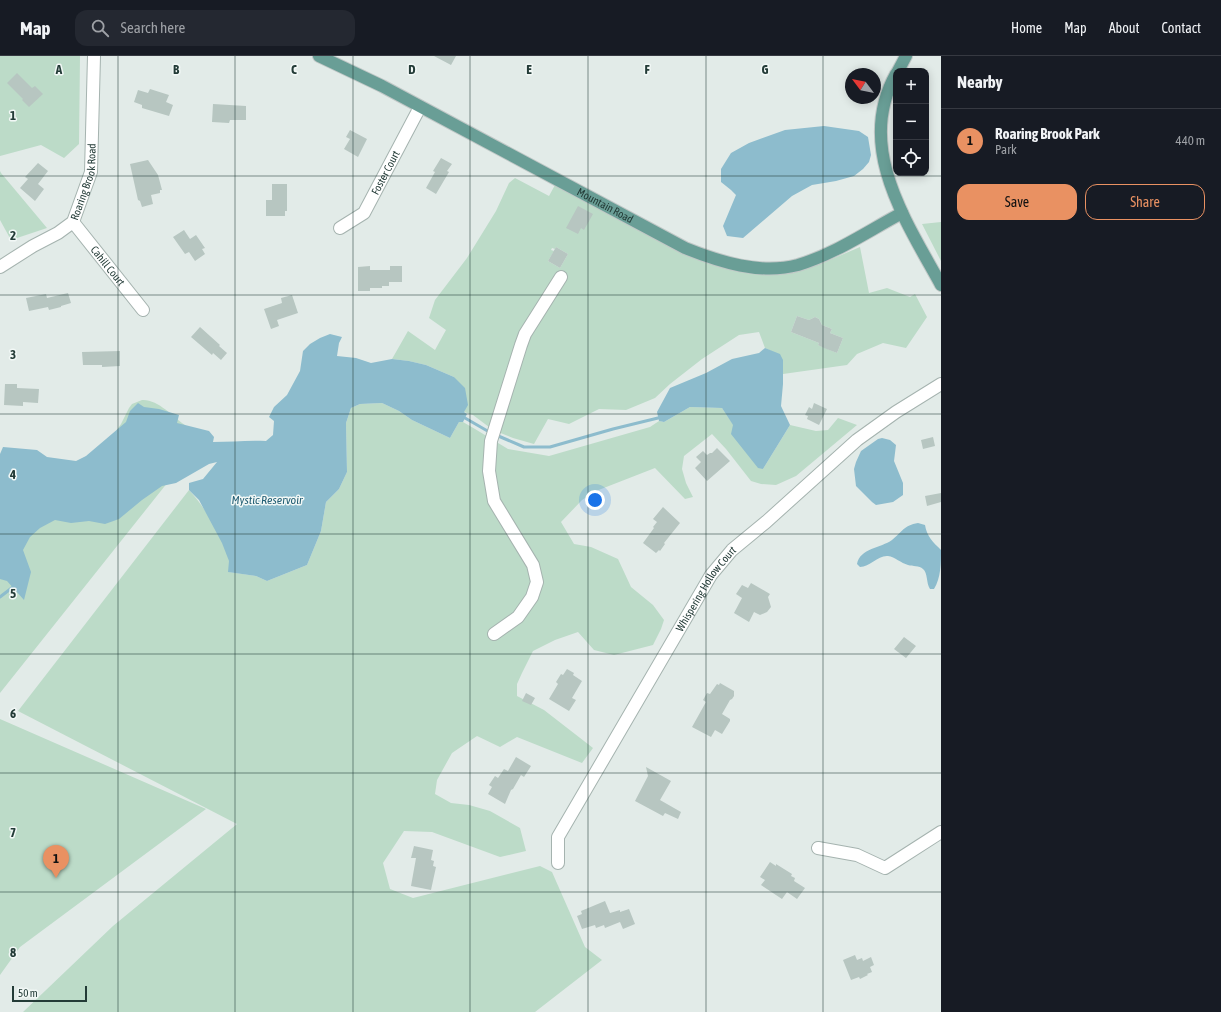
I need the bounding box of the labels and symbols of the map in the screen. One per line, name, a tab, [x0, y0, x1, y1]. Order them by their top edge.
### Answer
text: A	[55, 62, 63, 77]
text: B	[173, 62, 180, 77]
text: C	[291, 62, 297, 77]
text: D	[408, 62, 416, 77]
text: E	[526, 62, 532, 77]
text: F	[644, 62, 650, 77]
text: G	[762, 62, 769, 77]
north arrow	[845, 68, 881, 104]
text: 1	[10, 108, 16, 123]
street label: Roaring Brook Road	[68, 143, 98, 222]
street label: Foster Court	[369, 149, 402, 197]
street label: Mountain Road	[575, 186, 635, 225]
text: 2	[10, 228, 16, 243]
street label: Cahill Court	[89, 244, 127, 288]
text: 3	[10, 347, 16, 362]
text: 4	[9, 467, 16, 482]
your location	[585, 490, 605, 510]
water label: Mystic Reservoir	[232, 493, 303, 507]
street label: Whispering Hollow Court	[673, 544, 738, 633]
text: 5	[10, 586, 16, 601]
text: 6	[10, 706, 16, 721]
text: 7	[10, 825, 16, 840]
pin: 1	[43, 845, 69, 878]
text: 8	[10, 945, 16, 960]
scale bar	[12, 984, 87, 1003]

